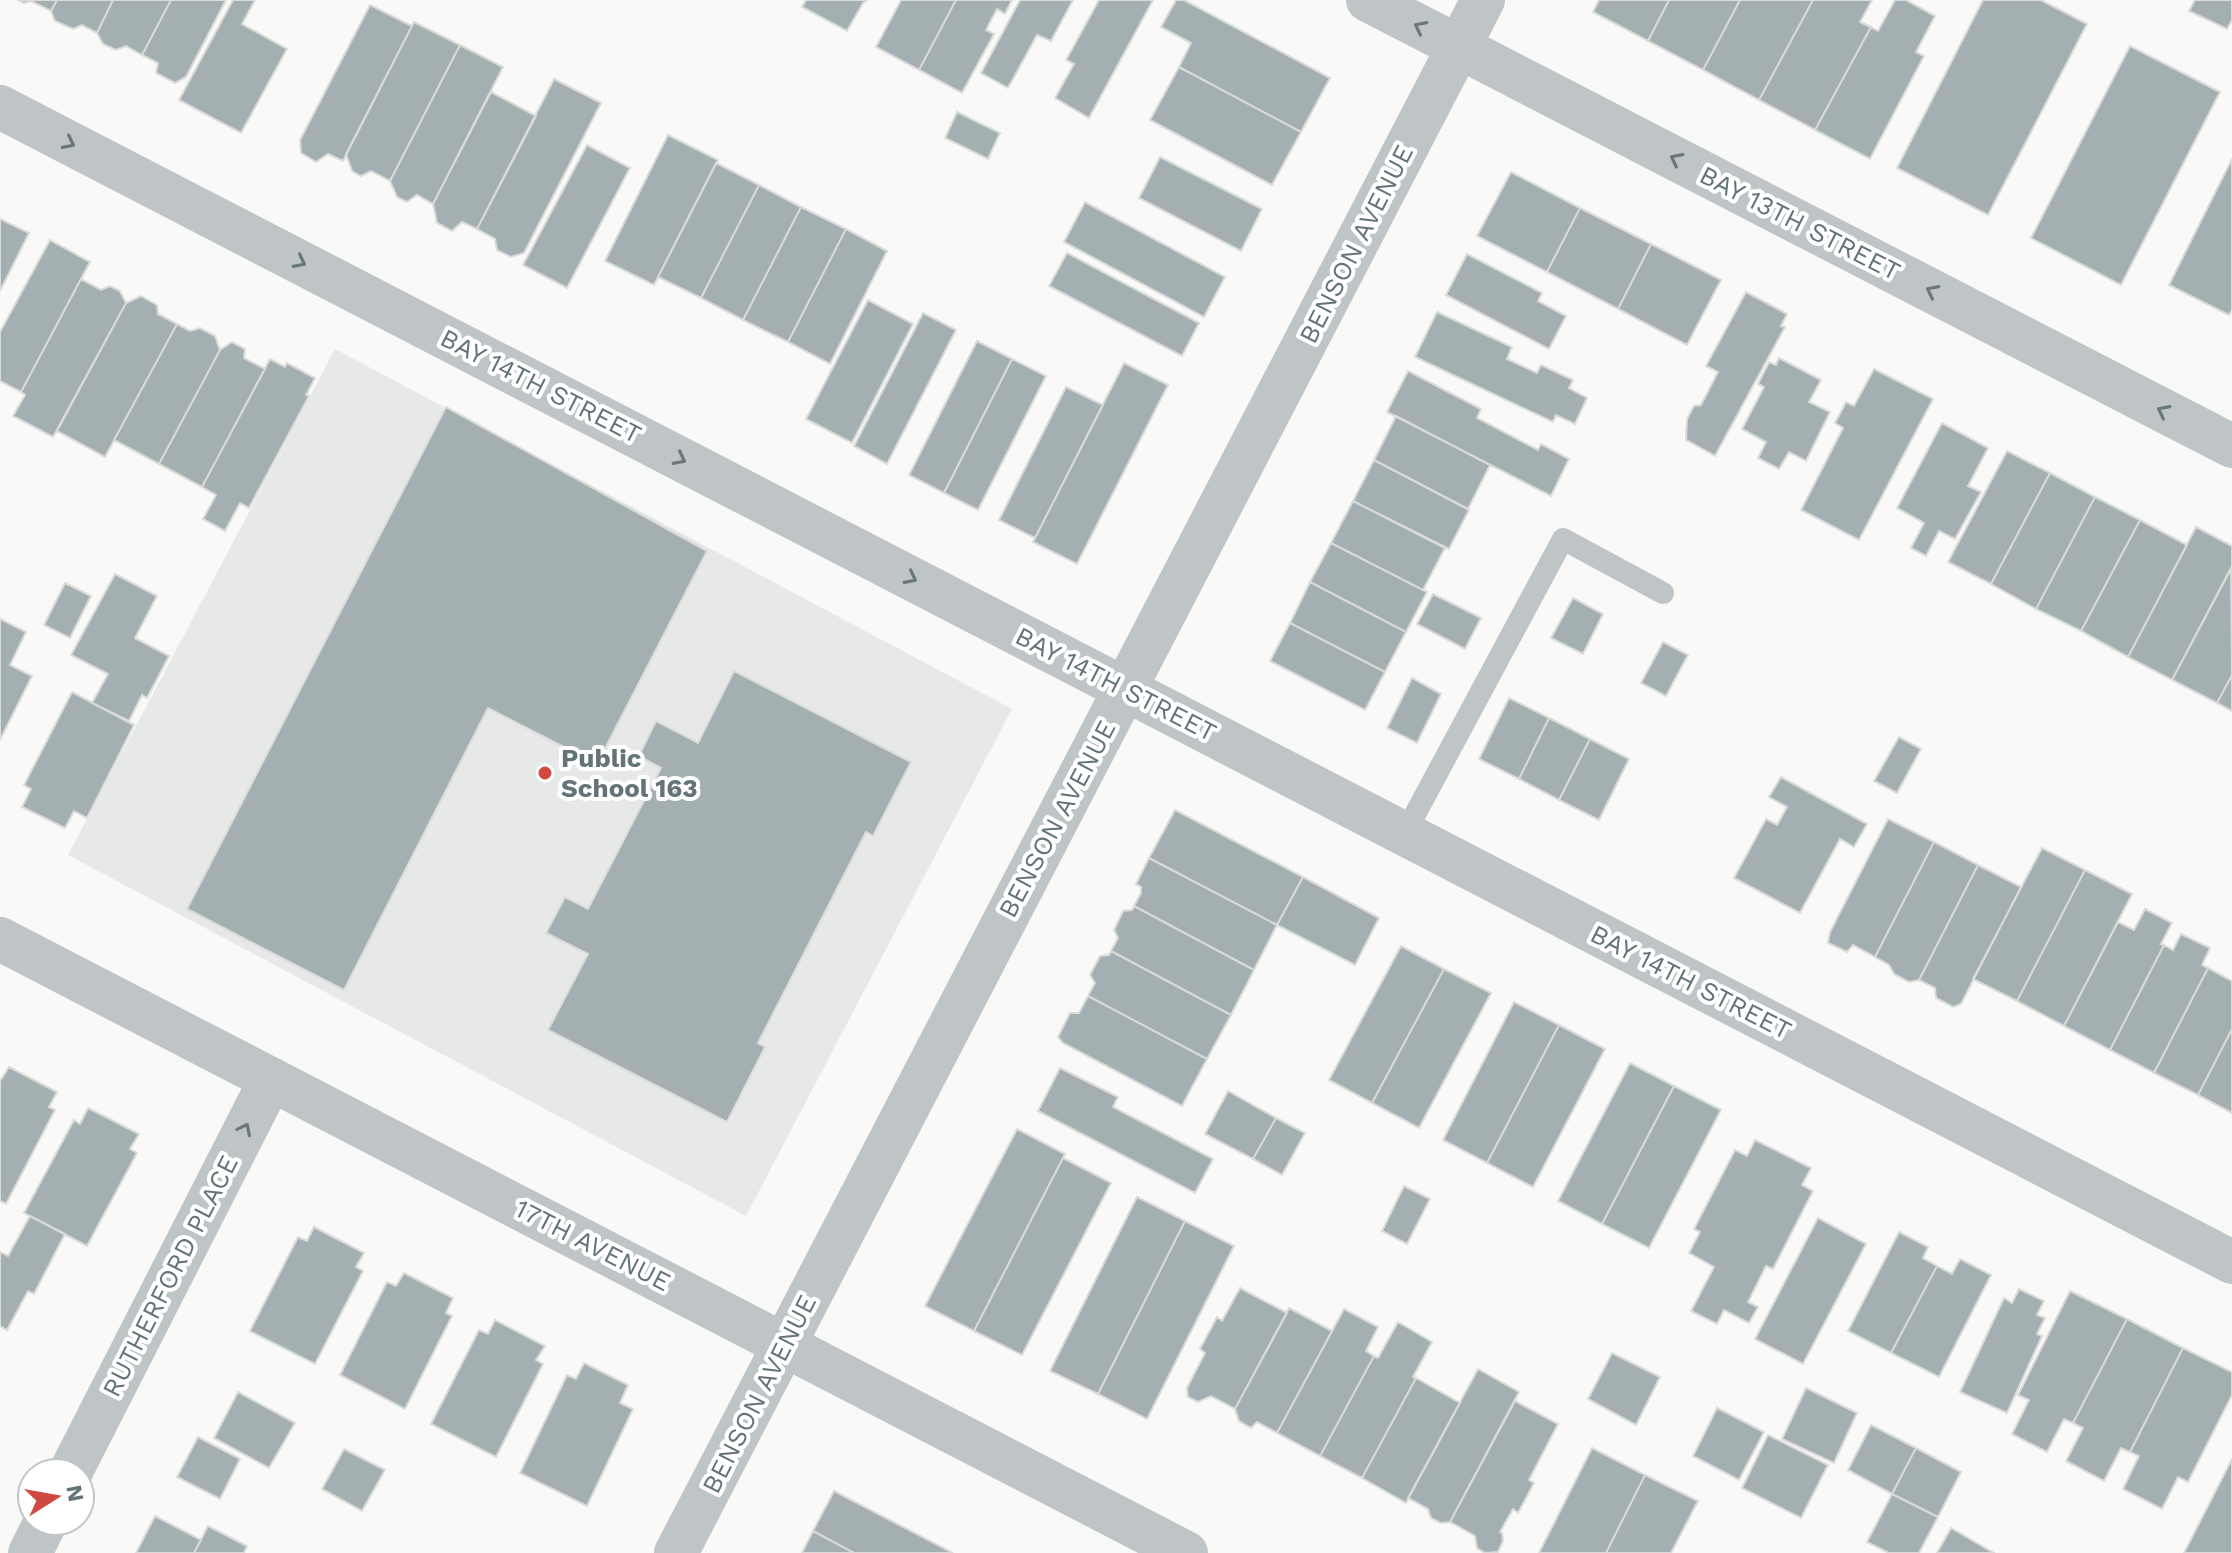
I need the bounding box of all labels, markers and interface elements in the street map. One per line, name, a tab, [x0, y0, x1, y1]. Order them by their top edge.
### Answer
one-way arrow	[1413, 21, 1428, 37]
one-way arrow	[61, 133, 76, 148]
street label: BENSON AVENUE	[1293, 140, 1419, 348]
one-way arrow	[1669, 154, 1684, 169]
street label: BAY 13TH STREET	[1695, 159, 1905, 287]
one-way arrow	[292, 253, 307, 268]
one-way arrow	[1925, 286, 1940, 301]
street label: BAY 14TH STREET	[436, 322, 646, 450]
one-way arrow	[2156, 405, 2171, 420]
one-way arrow	[672, 449, 687, 464]
one-way arrow	[903, 569, 918, 584]
street label: BAY 14TH STREET	[1011, 620, 1221, 748]
street label: BENSON AVENUE	[992, 715, 1122, 923]
place label: Public School 163	[561, 743, 698, 803]
marker: Public School 163	[536, 764, 554, 782]
street label: BAY 14TH STREET	[1586, 918, 1796, 1046]
one-way arrow	[235, 1122, 251, 1137]
street label: RUTHERFORD PLACE	[96, 1150, 244, 1402]
street label: 17TH AVENUE	[510, 1193, 676, 1297]
street label: BENSON AVENUE	[696, 1290, 822, 1498]
north arrow	[16, 1457, 96, 1537]
text: N	[61, 1483, 89, 1504]

